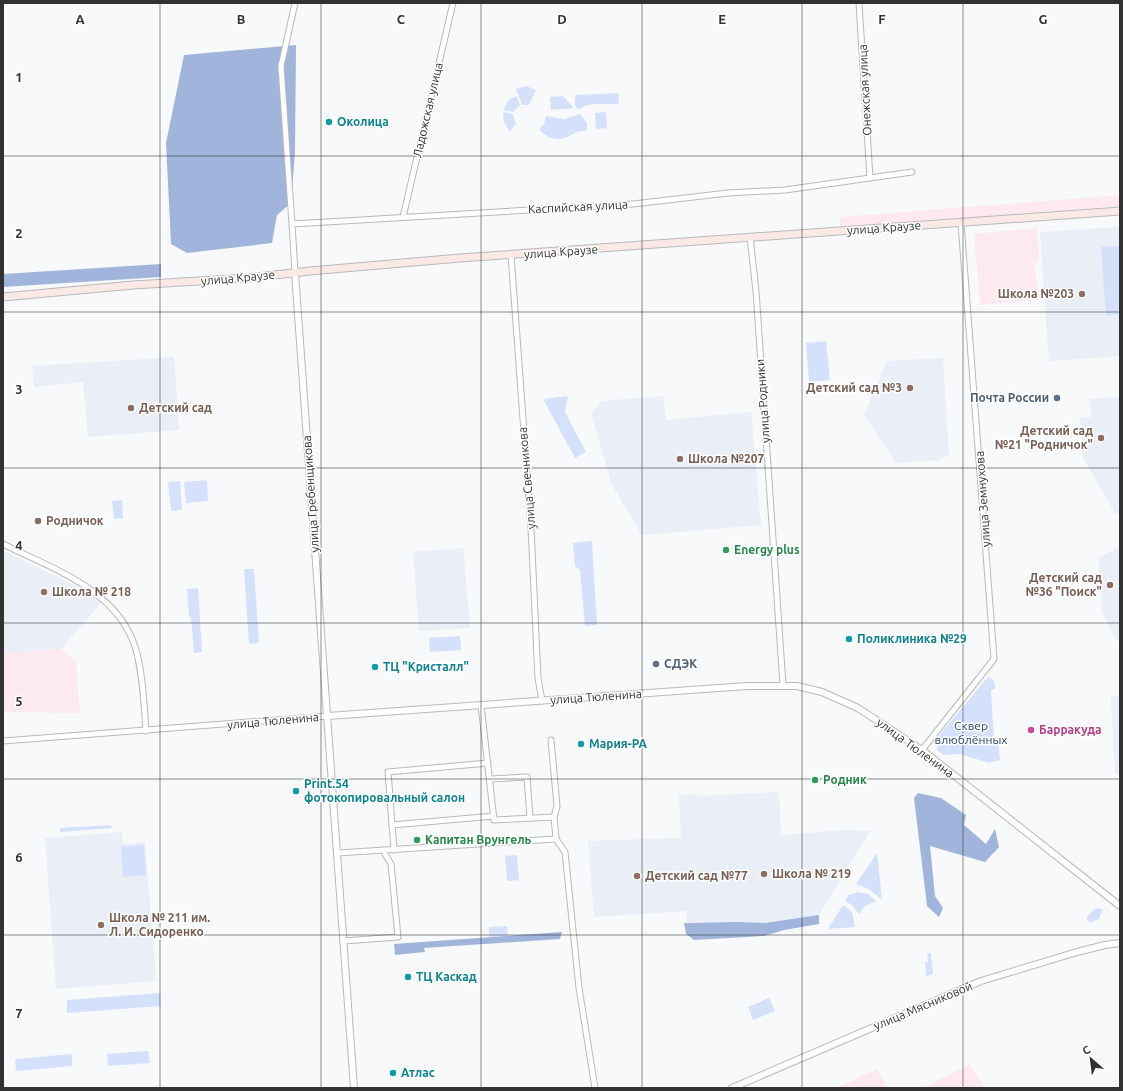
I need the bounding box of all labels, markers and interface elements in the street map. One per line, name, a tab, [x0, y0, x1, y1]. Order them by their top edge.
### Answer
text: A	[75, 12, 85, 26]
text: B	[237, 12, 246, 26]
text: C	[397, 12, 406, 26]
text: D	[557, 12, 567, 26]
text: E	[718, 12, 726, 26]
text: F	[878, 12, 886, 26]
text: G	[1039, 12, 1048, 26]
street label: Онежская улица	[856, 44, 873, 136]
street label: Ладожская улица	[410, 61, 445, 159]
text: 1	[15, 70, 23, 84]
place label: Околица	[337, 115, 389, 128]
marker: Околица	[324, 117, 334, 127]
street label: Каспийская улица	[528, 197, 628, 216]
street label: улица Краузе	[846, 218, 921, 237]
text: 2	[15, 226, 23, 240]
street label: улица Краузе	[523, 242, 598, 261]
street label: улица Краузе	[200, 268, 276, 287]
place label: Школа №203	[998, 287, 1074, 300]
marker: Школа №203	[1077, 289, 1087, 299]
street label: улица Родники	[753, 359, 772, 443]
place label: Детский сад №3	[806, 381, 902, 394]
text: 3	[15, 382, 23, 396]
marker: Детский сад №3	[905, 383, 915, 393]
place label: Почта России	[970, 391, 1049, 404]
marker: Почта России	[1052, 393, 1062, 403]
place label: Детский сад	[139, 401, 212, 414]
marker: Детский сад	[126, 403, 136, 413]
place label: Детский сад №21 "Родничок"	[995, 424, 1093, 451]
street label: улица Свечникова	[516, 426, 537, 530]
marker: Детский сад №21 "Родничок"	[1096, 433, 1106, 443]
street label: улица Гребенщикова	[300, 435, 321, 553]
street label: улица Земнухова	[973, 451, 992, 548]
place label: Школа №207	[688, 452, 764, 465]
marker: Школа №207	[675, 454, 685, 464]
place label: Родничок	[46, 514, 104, 527]
marker: Родничок	[33, 516, 43, 526]
text: 4	[15, 538, 23, 552]
place label: Energy plus	[734, 543, 800, 556]
marker: Energy plus	[721, 545, 731, 555]
place label: Детский сад №36 "Поиск"	[1026, 571, 1102, 598]
marker: Детский сад №36 "Поиск"	[1105, 580, 1115, 590]
place label: Школа № 218	[52, 585, 131, 598]
marker: Школа № 218	[39, 587, 49, 597]
place label: Поликлиника №29	[857, 632, 967, 645]
marker: Поликлиника №29	[844, 634, 854, 644]
place label: СДЭК	[664, 657, 697, 670]
marker: СДЭК	[651, 659, 661, 669]
place label: ТЦ "Кристалл"	[383, 660, 469, 673]
marker: ТЦ "Кристалл"	[370, 662, 380, 672]
street label: улица Тюленина	[550, 687, 642, 706]
text: 5	[15, 694, 23, 708]
street label: улица Тюленина	[227, 710, 319, 731]
street label: улица Тюленина	[874, 715, 956, 780]
park label: Сквер влюблённых	[935, 719, 1007, 746]
place label: Барракуда	[1039, 723, 1102, 736]
marker: Барракуда	[1026, 725, 1036, 735]
place label: Мария-РА	[589, 737, 648, 750]
marker: Мария-РА	[576, 739, 586, 749]
place label: Родник	[823, 773, 867, 786]
marker: Родник	[810, 775, 820, 785]
place label: Print.54 фотокопировальный салон	[304, 777, 465, 804]
marker: Print.54 фотокопировальный салон	[291, 786, 301, 796]
place label: Капитан Врунгель	[425, 833, 532, 846]
marker: Капитан Врунгель	[412, 835, 422, 845]
text: 6	[15, 850, 23, 864]
place label: Школа № 219	[772, 867, 851, 880]
place label: Детский сад №77	[645, 869, 748, 882]
marker: Школа № 219	[759, 869, 769, 879]
marker: Детский сад №77	[632, 871, 642, 881]
place label: Школа № 211 им. Л. И. Сидоренко	[109, 911, 210, 938]
marker: Школа № 211 им. Л. И. Сидоренко	[96, 920, 106, 930]
place label: ТЦ Каскад	[416, 970, 477, 983]
marker: ТЦ Каскад	[403, 972, 413, 982]
street label: улица Мясниковой	[872, 979, 974, 1032]
text: 7	[15, 1006, 23, 1020]
north arrow	[1071, 1039, 1111, 1079]
text: С	[1080, 1043, 1092, 1057]
place label: Атлас	[401, 1066, 435, 1079]
marker: Атлас	[388, 1068, 398, 1078]

